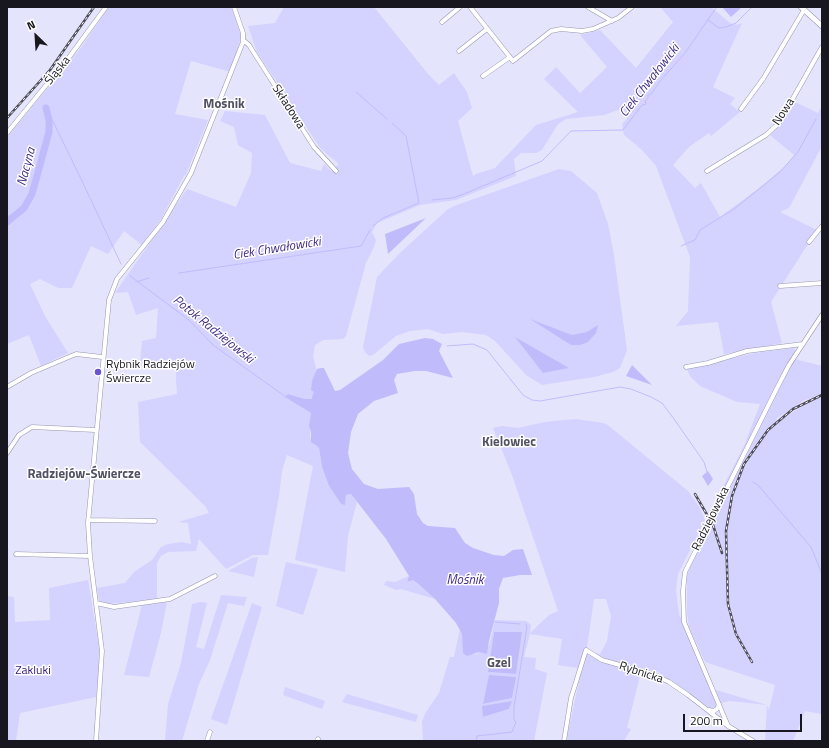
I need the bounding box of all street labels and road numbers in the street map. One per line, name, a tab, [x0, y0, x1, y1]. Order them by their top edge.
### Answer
street label: Śląska	[42, 54, 74, 88]
street label: Składowa	[268, 82, 308, 132]
street label: Nowa	[770, 96, 798, 128]
street label: Radziejowska	[689, 485, 733, 553]
street label: Rybnicka	[617, 659, 665, 687]

